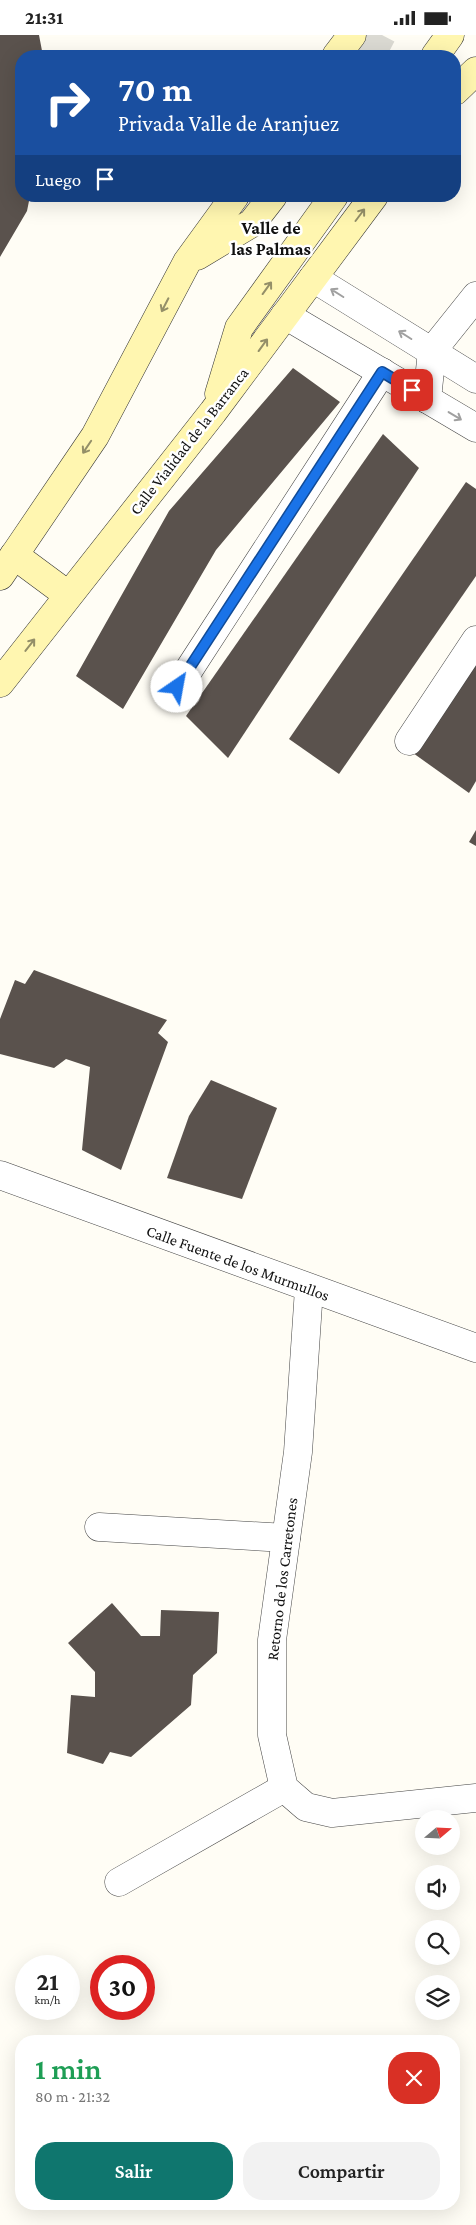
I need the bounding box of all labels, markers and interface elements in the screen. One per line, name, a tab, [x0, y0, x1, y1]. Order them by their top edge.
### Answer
text: 21:31	[25, 7, 63, 28]
icon: right	[35, 70, 100, 135]
text: 70 m	[118, 70, 192, 109]
text: Privada Valle de Aranjuez	[118, 111, 339, 136]
icon: arrive	[91, 165, 119, 193]
text: Luego	[35, 169, 81, 190]
one-way arrow	[355, 208, 365, 222]
district label: Valle de las Palmas	[231, 218, 311, 259]
one-way arrow	[262, 281, 272, 295]
one-way arrow	[331, 288, 345, 298]
one-way arrow	[160, 297, 169, 312]
one-way arrow	[398, 329, 412, 339]
one-way arrow	[258, 338, 268, 352]
street label: Calle Vialidad de la Barranca	[126, 364, 252, 518]
pin	[391, 369, 433, 411]
icon: arrive	[398, 376, 426, 404]
one-way arrow	[447, 411, 461, 421]
one-way arrow	[82, 440, 92, 454]
one-way arrow	[24, 639, 35, 652]
position arrow	[150, 660, 202, 712]
street label: Calle Fuente de los Murmullos	[144, 1222, 332, 1304]
street label: Retorno de los Carretones	[264, 1497, 300, 1661]
north arrow	[415, 1810, 460, 1855]
map controls	[415, 1810, 460, 2020]
button: sound	[415, 1865, 460, 1910]
button: search	[415, 1920, 460, 1965]
speed limit sign: 30	[90, 1955, 155, 2020]
text: 21	[36, 1968, 59, 1995]
button: layers	[415, 1975, 460, 2020]
text: km/h	[35, 1993, 60, 2007]
text: 1 min	[35, 2052, 102, 2085]
button: close	[388, 2052, 440, 2104]
text: 80 m · 21:32	[35, 2088, 110, 2105]
button: Salir	[35, 2142, 233, 2200]
button: Compartir	[243, 2142, 440, 2200]

